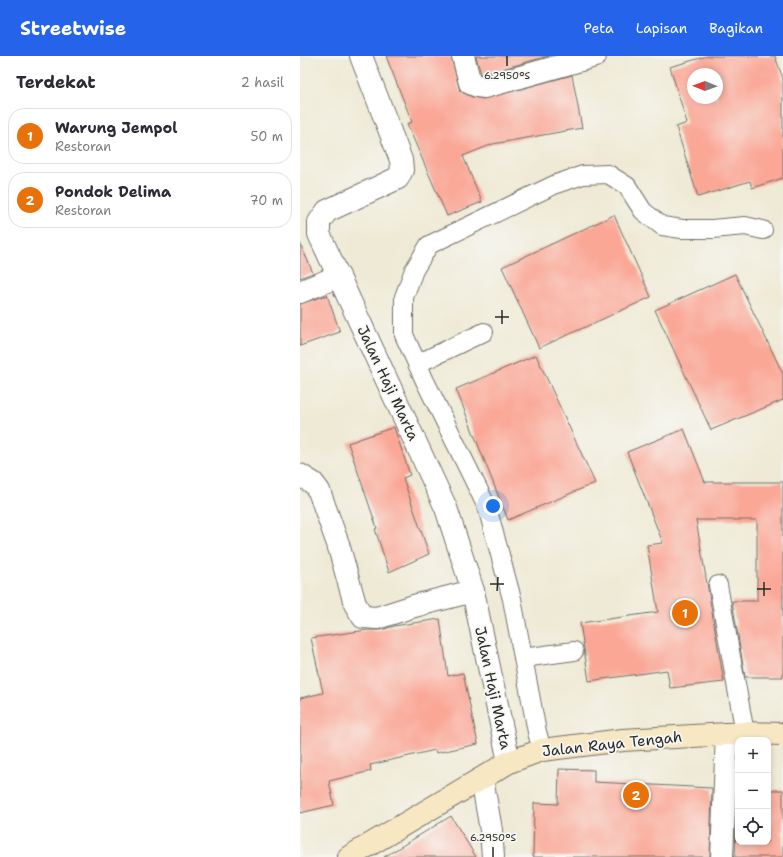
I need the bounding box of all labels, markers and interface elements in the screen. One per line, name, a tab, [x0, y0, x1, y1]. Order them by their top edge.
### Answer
text: Streetwise	[20, 16, 126, 41]
text: Peta	[584, 19, 614, 37]
text: Lapisan	[636, 19, 687, 37]
text: Bagikan	[709, 19, 763, 37]
north arrow	[687, 68, 723, 104]
text: 6.2950°S	[484, 69, 531, 82]
text: Terdekat	[16, 71, 96, 93]
text: 2 hasil	[241, 74, 284, 91]
text: Warung Jempol	[55, 118, 177, 138]
text: 1	[27, 128, 33, 145]
text: 50 m	[250, 128, 283, 145]
text: Restoran	[55, 138, 111, 155]
text: Pondok Delima	[55, 182, 171, 202]
text: 2	[25, 192, 35, 209]
text: 70 m	[249, 192, 283, 209]
text: Restoran	[55, 202, 111, 219]
street label: Jalan Haji Marta	[353, 322, 424, 445]
your location	[483, 496, 503, 516]
pin: 1	[672, 598, 698, 628]
street label: Jalan Haji Marta	[470, 625, 516, 752]
street label: Jalan Raya Tengah	[541, 727, 683, 761]
map controls	[735, 737, 771, 845]
button: +	[735, 737, 771, 773]
button: −	[735, 773, 771, 809]
pin: 2	[623, 780, 649, 810]
button: locate	[735, 809, 771, 845]
text: 6.2950°S	[470, 831, 517, 844]

